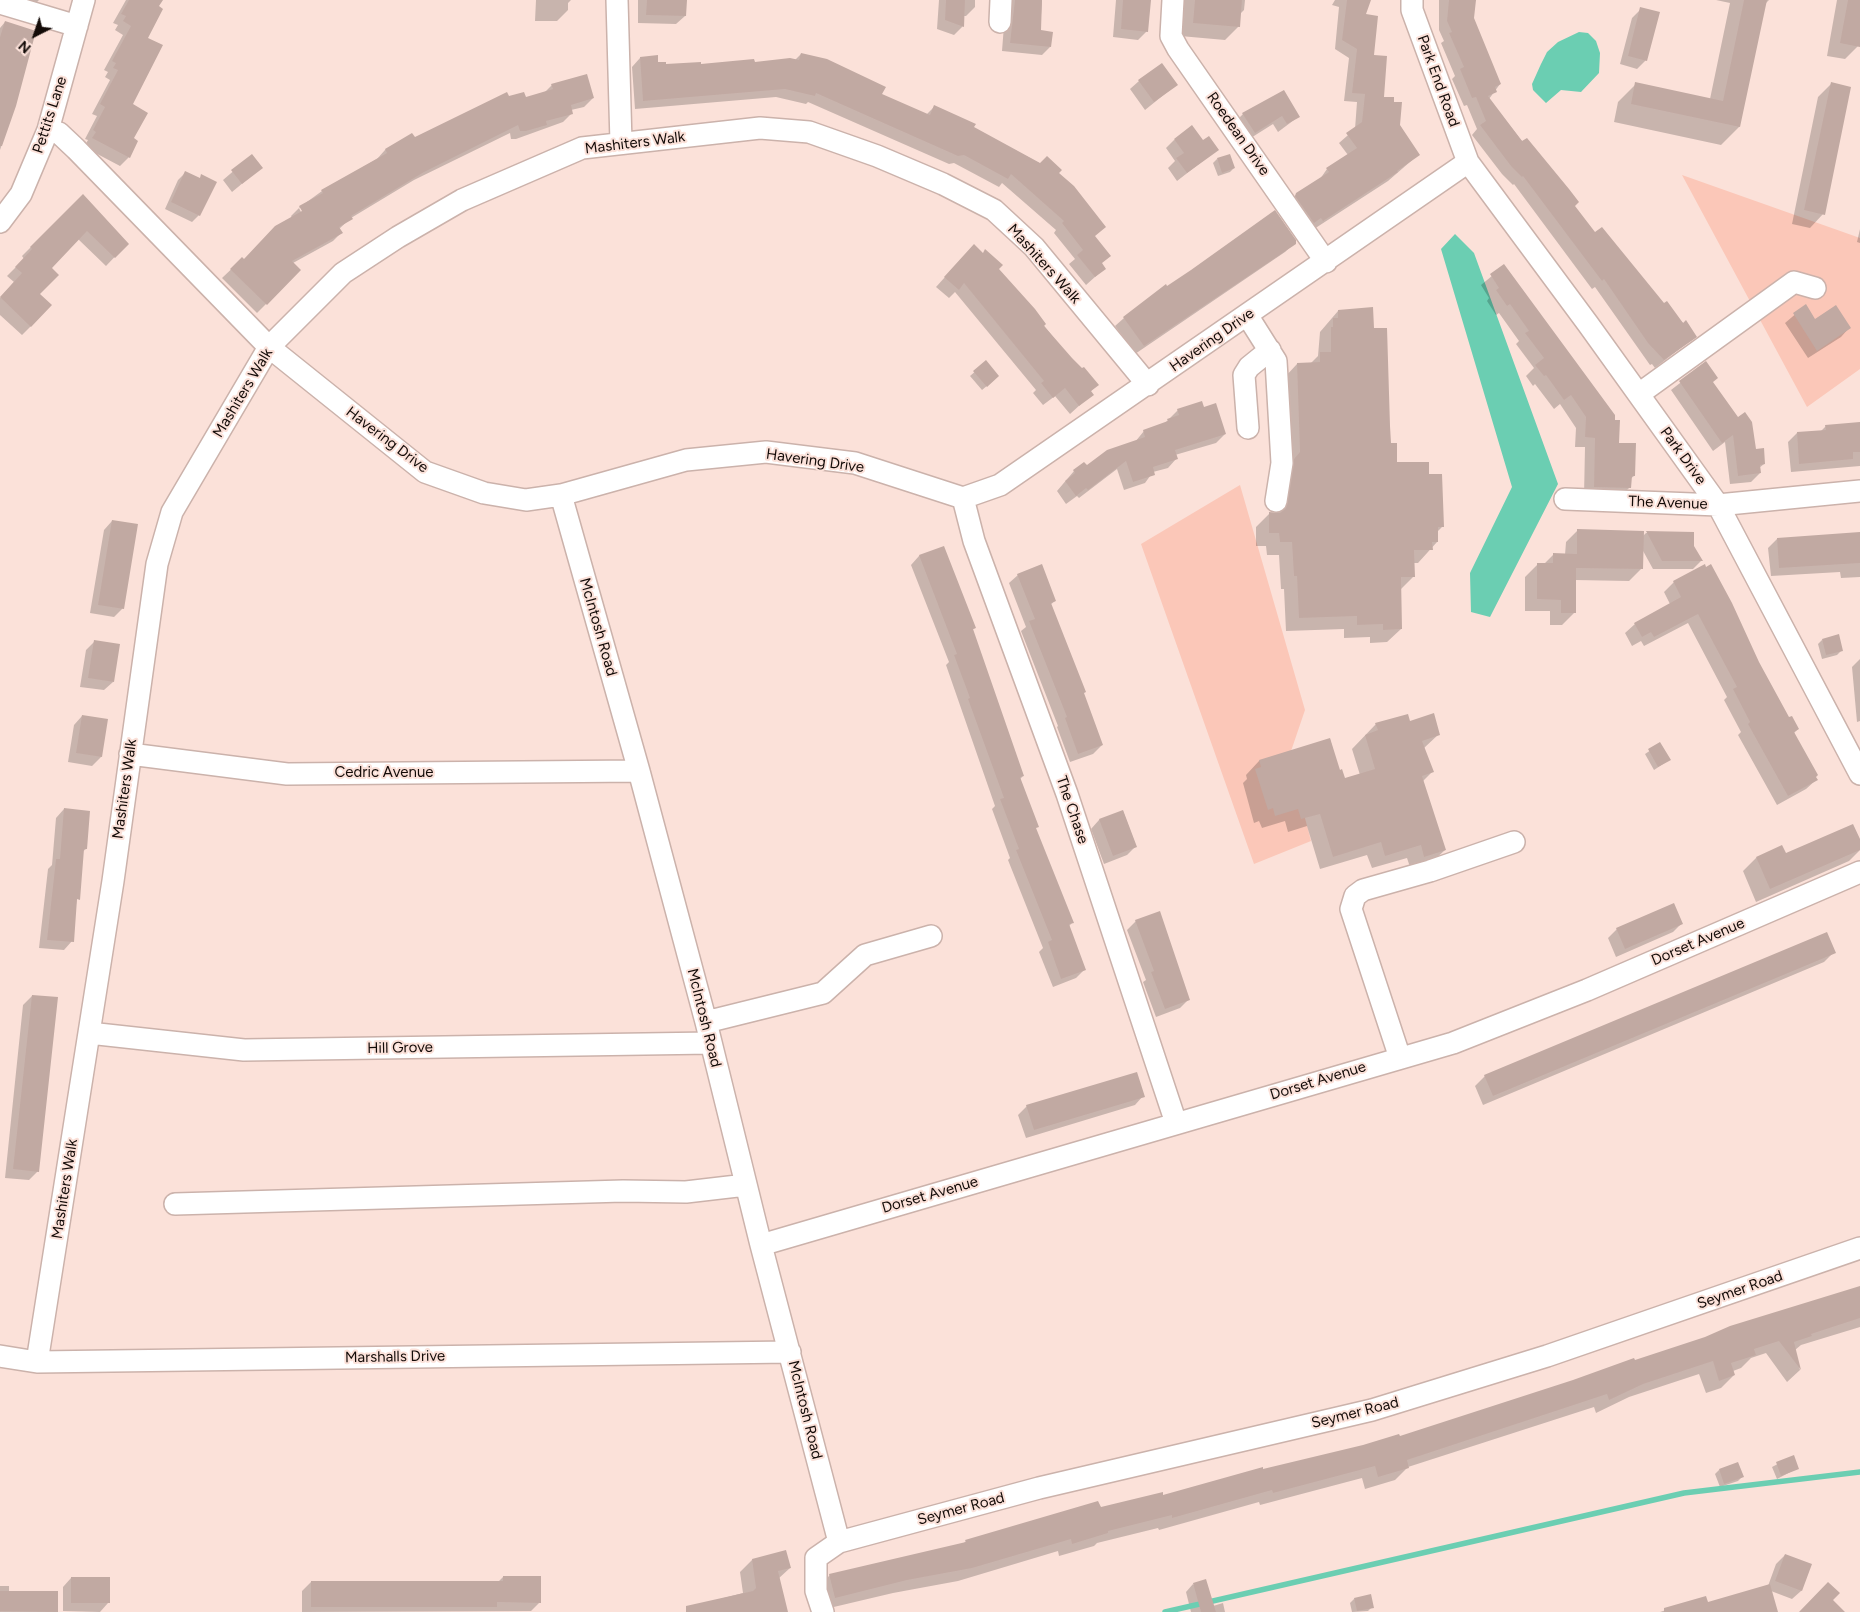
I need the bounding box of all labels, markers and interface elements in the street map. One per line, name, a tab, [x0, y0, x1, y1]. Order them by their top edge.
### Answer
north arrow	[10, 10, 60, 60]
street label: Park End Road	[1413, 33, 1463, 129]
text: N	[15, 37, 34, 57]
street label: Pettits Lane	[29, 74, 71, 156]
street label: Roedean Drive	[1203, 89, 1273, 179]
street label: Mashiters Walk	[584, 128, 686, 158]
street label: Mashiters Walk	[1004, 221, 1084, 307]
street label: Havering Drive	[1166, 304, 1258, 376]
street label: Mashiters Walk	[209, 345, 277, 441]
street label: Havering Drive	[342, 403, 432, 477]
street label: Park Drive	[1656, 424, 1710, 488]
street label: Havering Drive	[765, 445, 865, 477]
street label: The Avenue	[1628, 493, 1708, 513]
street label: McIntosh Road	[575, 576, 621, 678]
street label: Mashiters Walk	[109, 738, 141, 840]
street label: Cedric Avenue	[335, 764, 433, 782]
street label: The Chase	[1052, 774, 1092, 846]
street label: Dorset Avenue	[1649, 914, 1747, 970]
street label: McIntosh Road	[683, 967, 725, 1069]
street label: Hill Grove	[367, 1038, 433, 1058]
street label: Dorset Avenue	[1268, 1058, 1368, 1104]
street label: Mashiters Walk	[48, 1138, 82, 1240]
street label: Dorset Avenue	[880, 1173, 980, 1217]
street label: Seymer Road	[1695, 1267, 1785, 1313]
street label: Marshalls Drive	[345, 1347, 445, 1367]
street label: McIntosh Road	[784, 1359, 826, 1461]
street label: Seymer Road	[1309, 1393, 1401, 1433]
street label: Seymer Road	[916, 1489, 1006, 1529]

